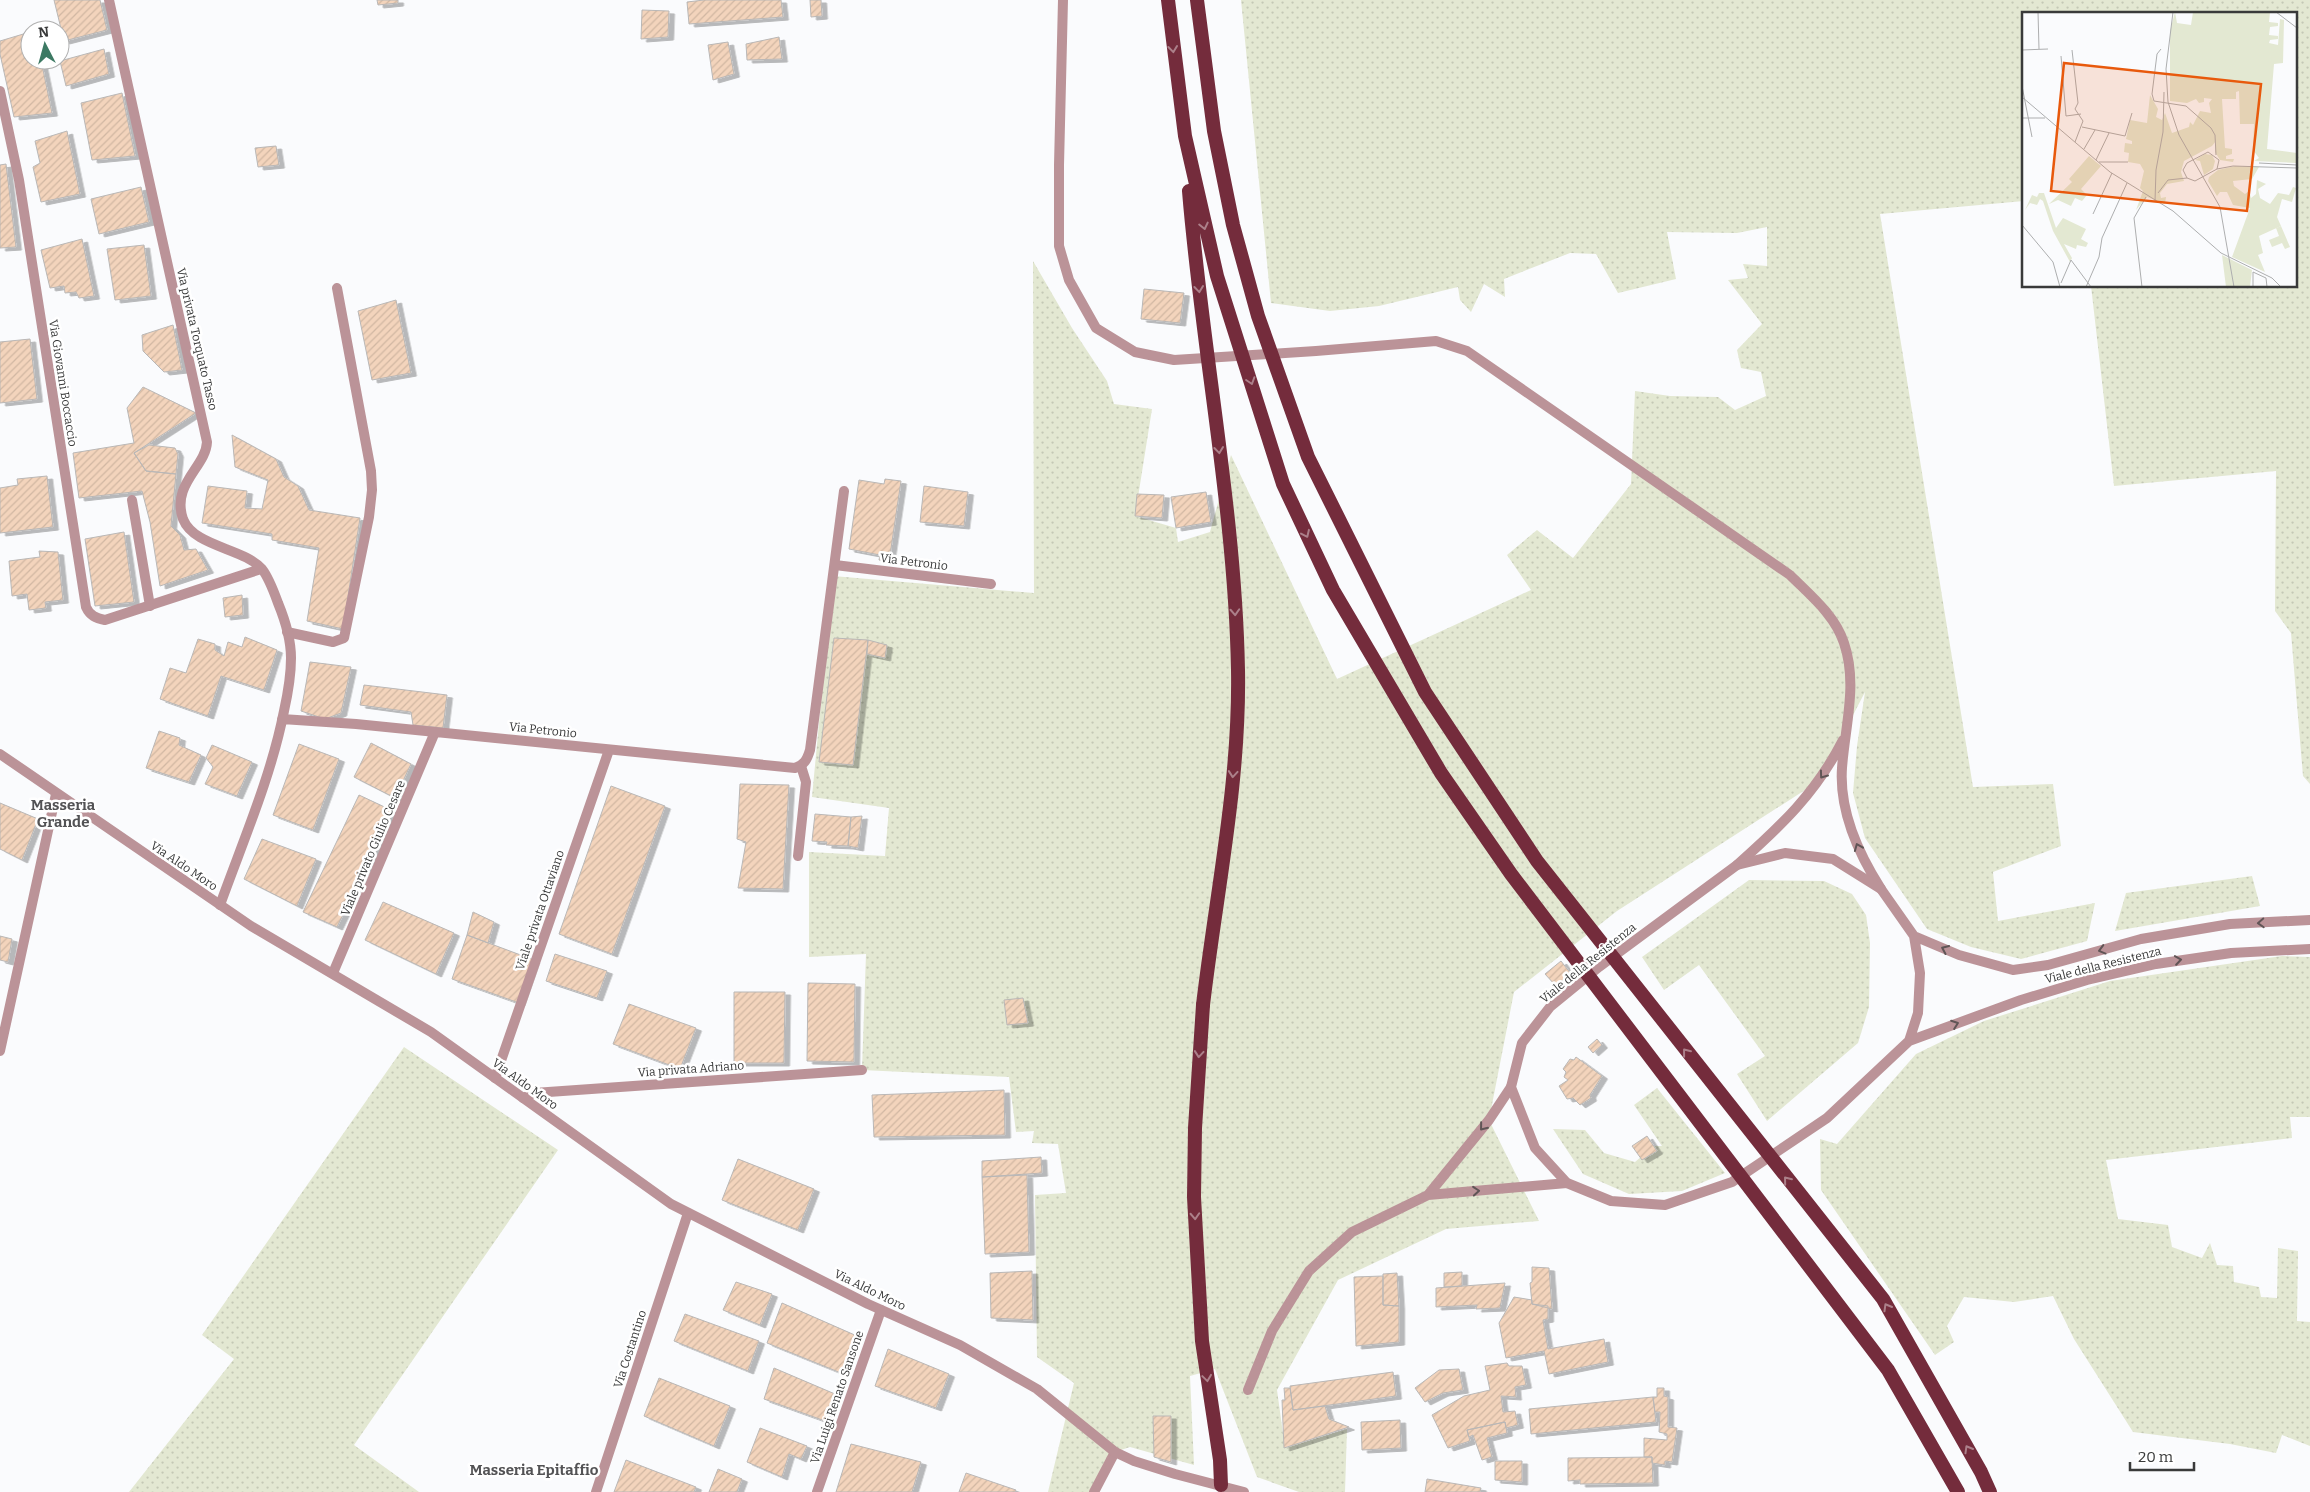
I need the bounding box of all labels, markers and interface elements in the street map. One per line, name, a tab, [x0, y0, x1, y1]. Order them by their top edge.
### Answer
inset map	[2022, 12, 2298, 288]
north arrow	[20, 20, 70, 70]
text: N	[37, 24, 50, 42]
one-way arrow	[1167, 44, 1177, 53]
one-way arrow	[1198, 221, 1209, 230]
street label: Via privata Torquato Tasso	[174, 266, 220, 412]
one-way arrow	[1193, 285, 1204, 293]
street label: Via Giovanni Boccaccio	[46, 318, 80, 448]
one-way arrow	[1245, 377, 1255, 385]
one-way arrow	[1213, 446, 1224, 454]
one-way arrow	[1300, 528, 1310, 537]
street label: Via Petronio	[879, 551, 949, 573]
one-way arrow	[1230, 608, 1241, 616]
street label: Via Petronio	[508, 719, 578, 741]
one-way arrow	[1820, 769, 1829, 779]
one-way arrow	[1228, 770, 1239, 778]
street label: Viale privato Giulio Cesare	[338, 778, 408, 918]
district label: Masseria Grande	[31, 796, 96, 831]
street label: Via Aldo Moro	[148, 838, 220, 894]
one-way arrow	[1854, 843, 1864, 851]
street label: Viale privata Ottaviano	[513, 848, 567, 972]
one-way arrow	[2257, 917, 2265, 928]
street label: Viale della Resistenza	[1537, 920, 1639, 1006]
street label: Viale della Resistenza	[2043, 944, 2163, 986]
one-way arrow	[2097, 944, 2106, 955]
one-way arrow	[1941, 945, 1950, 956]
one-way arrow	[2173, 956, 2182, 966]
one-way arrow	[1950, 1020, 1959, 1030]
one-way arrow	[1683, 1049, 1692, 1058]
one-way arrow	[1194, 1050, 1205, 1058]
street label: Via Aldo Moro	[489, 1056, 561, 1113]
street label: Via privata Adriano	[637, 1058, 745, 1080]
one-way arrow	[1481, 1121, 1489, 1130]
one-way arrow	[1784, 1176, 1793, 1185]
one-way arrow	[1473, 1186, 1481, 1197]
one-way arrow	[1189, 1212, 1200, 1220]
street label: Via Aldo Moro	[832, 1267, 908, 1313]
one-way arrow	[1884, 1304, 1894, 1313]
street label: Via Costantino	[611, 1308, 649, 1390]
street label: Via Luigi Renato Sansone	[808, 1329, 866, 1465]
one-way arrow	[1202, 1374, 1212, 1382]
scale bar	[2130, 1440, 2194, 1472]
one-way arrow	[1964, 1445, 1974, 1454]
text: 20 m	[2138, 1448, 2174, 1466]
district label: Masseria Epitaffio	[470, 1461, 599, 1479]

